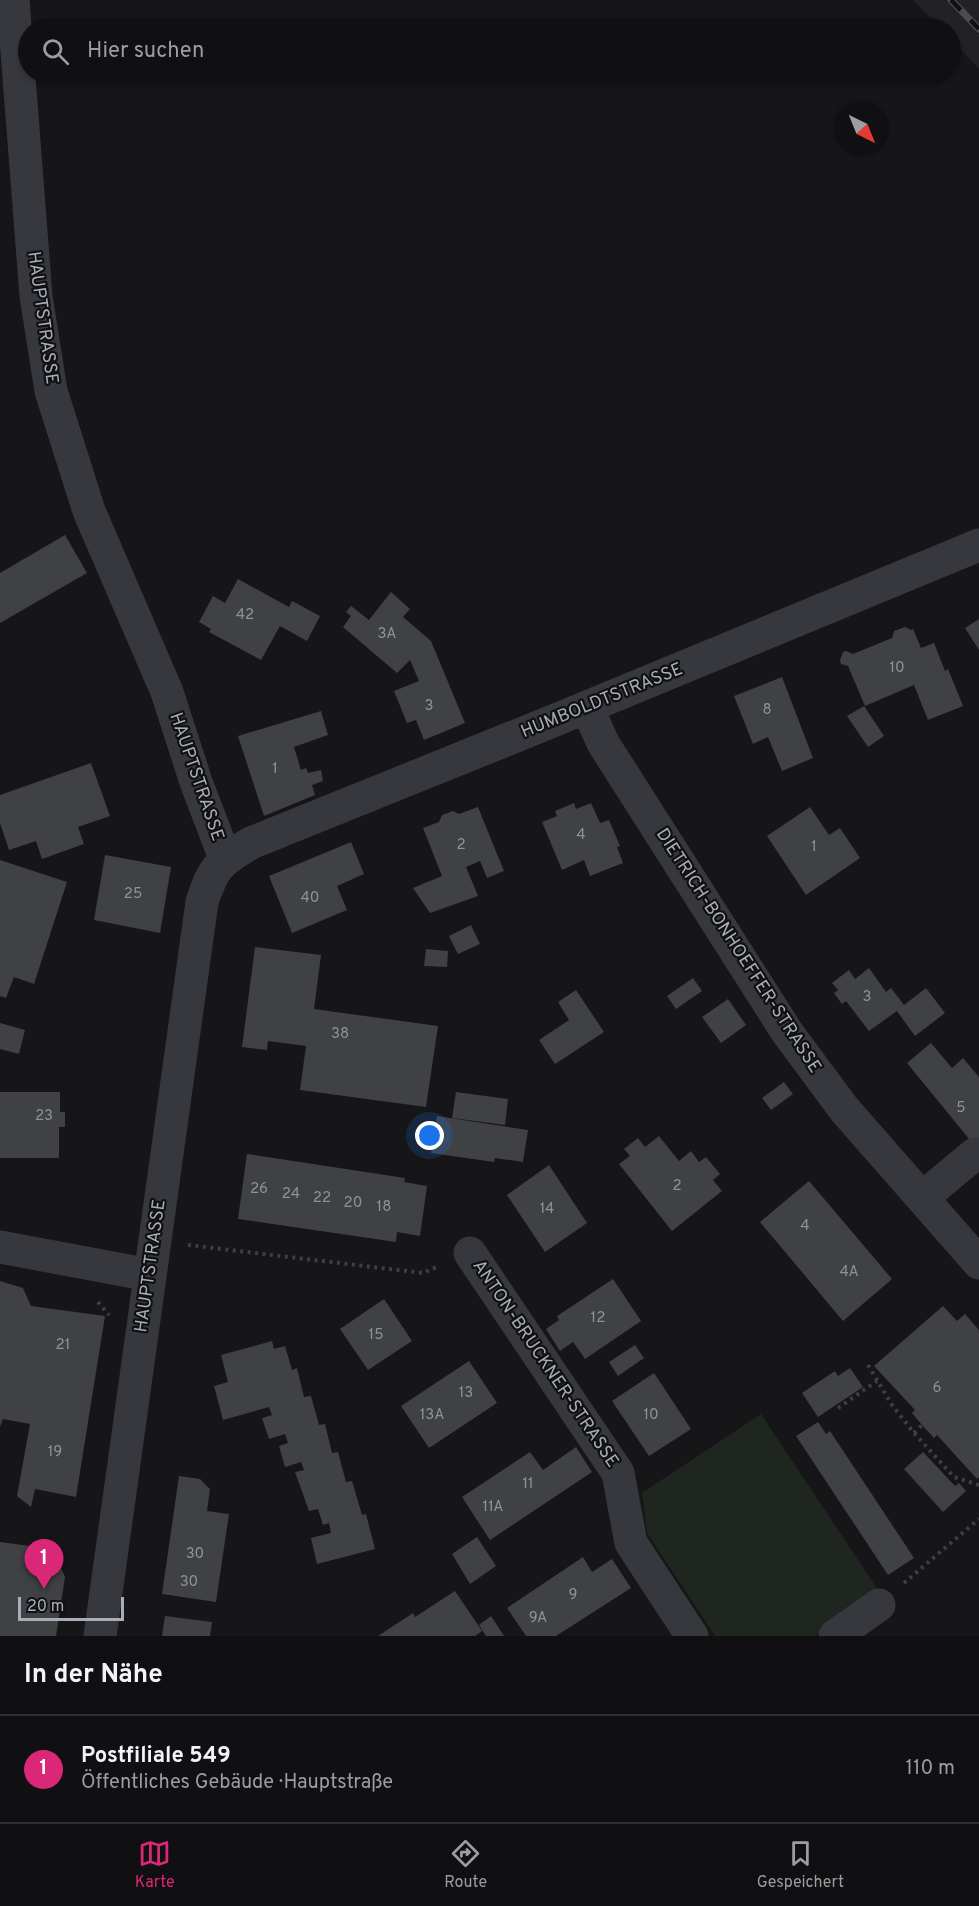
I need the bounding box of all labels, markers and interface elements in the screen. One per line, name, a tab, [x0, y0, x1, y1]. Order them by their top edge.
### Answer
search box	[18, 18, 961, 84]
icon: search	[39, 35, 72, 68]
text: Hier suchen	[87, 38, 204, 65]
north arrow	[835, 102, 889, 156]
street label: HAUPTSTRASSE	[21, 250, 63, 386]
house number: 42	[236, 606, 254, 625]
house number: 3A	[377, 625, 397, 644]
street label: HUMBOLDTSTRASSE	[518, 658, 686, 744]
house number: 10	[889, 659, 905, 678]
house number: 3	[424, 697, 434, 716]
house number: 8	[762, 701, 772, 720]
street label: HAUPTSTRASSE	[163, 710, 229, 844]
house number: 1	[272, 760, 278, 779]
street label: DIETRICH-BONHOEFFER-STRASSE	[650, 824, 826, 1078]
house number: 4	[576, 826, 586, 845]
house number: 2	[456, 836, 466, 855]
house number: 1	[811, 838, 817, 857]
house number: 25	[124, 885, 142, 904]
house number: 40	[301, 889, 319, 908]
house number: 3	[862, 988, 872, 1007]
house number: 38	[331, 1025, 349, 1044]
house number: 5	[956, 1099, 966, 1118]
house number: 23	[35, 1107, 53, 1126]
your location	[415, 1121, 444, 1150]
house number: 2	[672, 1177, 682, 1196]
house number: 26	[250, 1180, 268, 1199]
house number: 24	[282, 1185, 300, 1204]
house number: 22	[313, 1189, 331, 1208]
house number: 20	[344, 1194, 362, 1213]
street label: HAUPTSTRASSE	[130, 1198, 172, 1334]
house number: 18	[377, 1198, 391, 1217]
house number: 14	[540, 1200, 554, 1219]
house number: 4	[800, 1217, 810, 1236]
street label: ANTON-BRUCKNER-STRASSE	[467, 1256, 623, 1472]
house number: 4A	[839, 1263, 859, 1282]
house number: 12	[591, 1309, 605, 1328]
house number: 15	[369, 1326, 383, 1345]
house number: 21	[56, 1336, 70, 1355]
house number: 6	[933, 1379, 942, 1398]
house number: 13	[459, 1384, 473, 1403]
house number: 13A	[420, 1406, 444, 1425]
house number: 10	[643, 1406, 659, 1425]
house number: 19	[48, 1443, 62, 1462]
house number: 11	[522, 1475, 534, 1494]
house number: 11A	[483, 1498, 503, 1517]
pin: 1	[24, 1540, 63, 1589]
house number: 30	[186, 1545, 204, 1564]
house number: 30	[180, 1573, 198, 1592]
house number: 9	[569, 1586, 577, 1605]
scale bar	[18, 1594, 124, 1622]
text: 20 m	[27, 1597, 64, 1617]
house number: 9A	[529, 1609, 547, 1628]
text: In der Nähe	[24, 1659, 163, 1692]
text: Postfiliale 549	[81, 1743, 231, 1770]
text: 1	[40, 1756, 48, 1782]
text: 110 m	[906, 1756, 955, 1782]
text: Öffentliches Gebäude · Hauptstraße	[81, 1770, 393, 1796]
tab: Karte	[135, 1837, 175, 1893]
tab: Route	[444, 1837, 487, 1893]
tab: Gespeichert	[757, 1837, 844, 1893]

